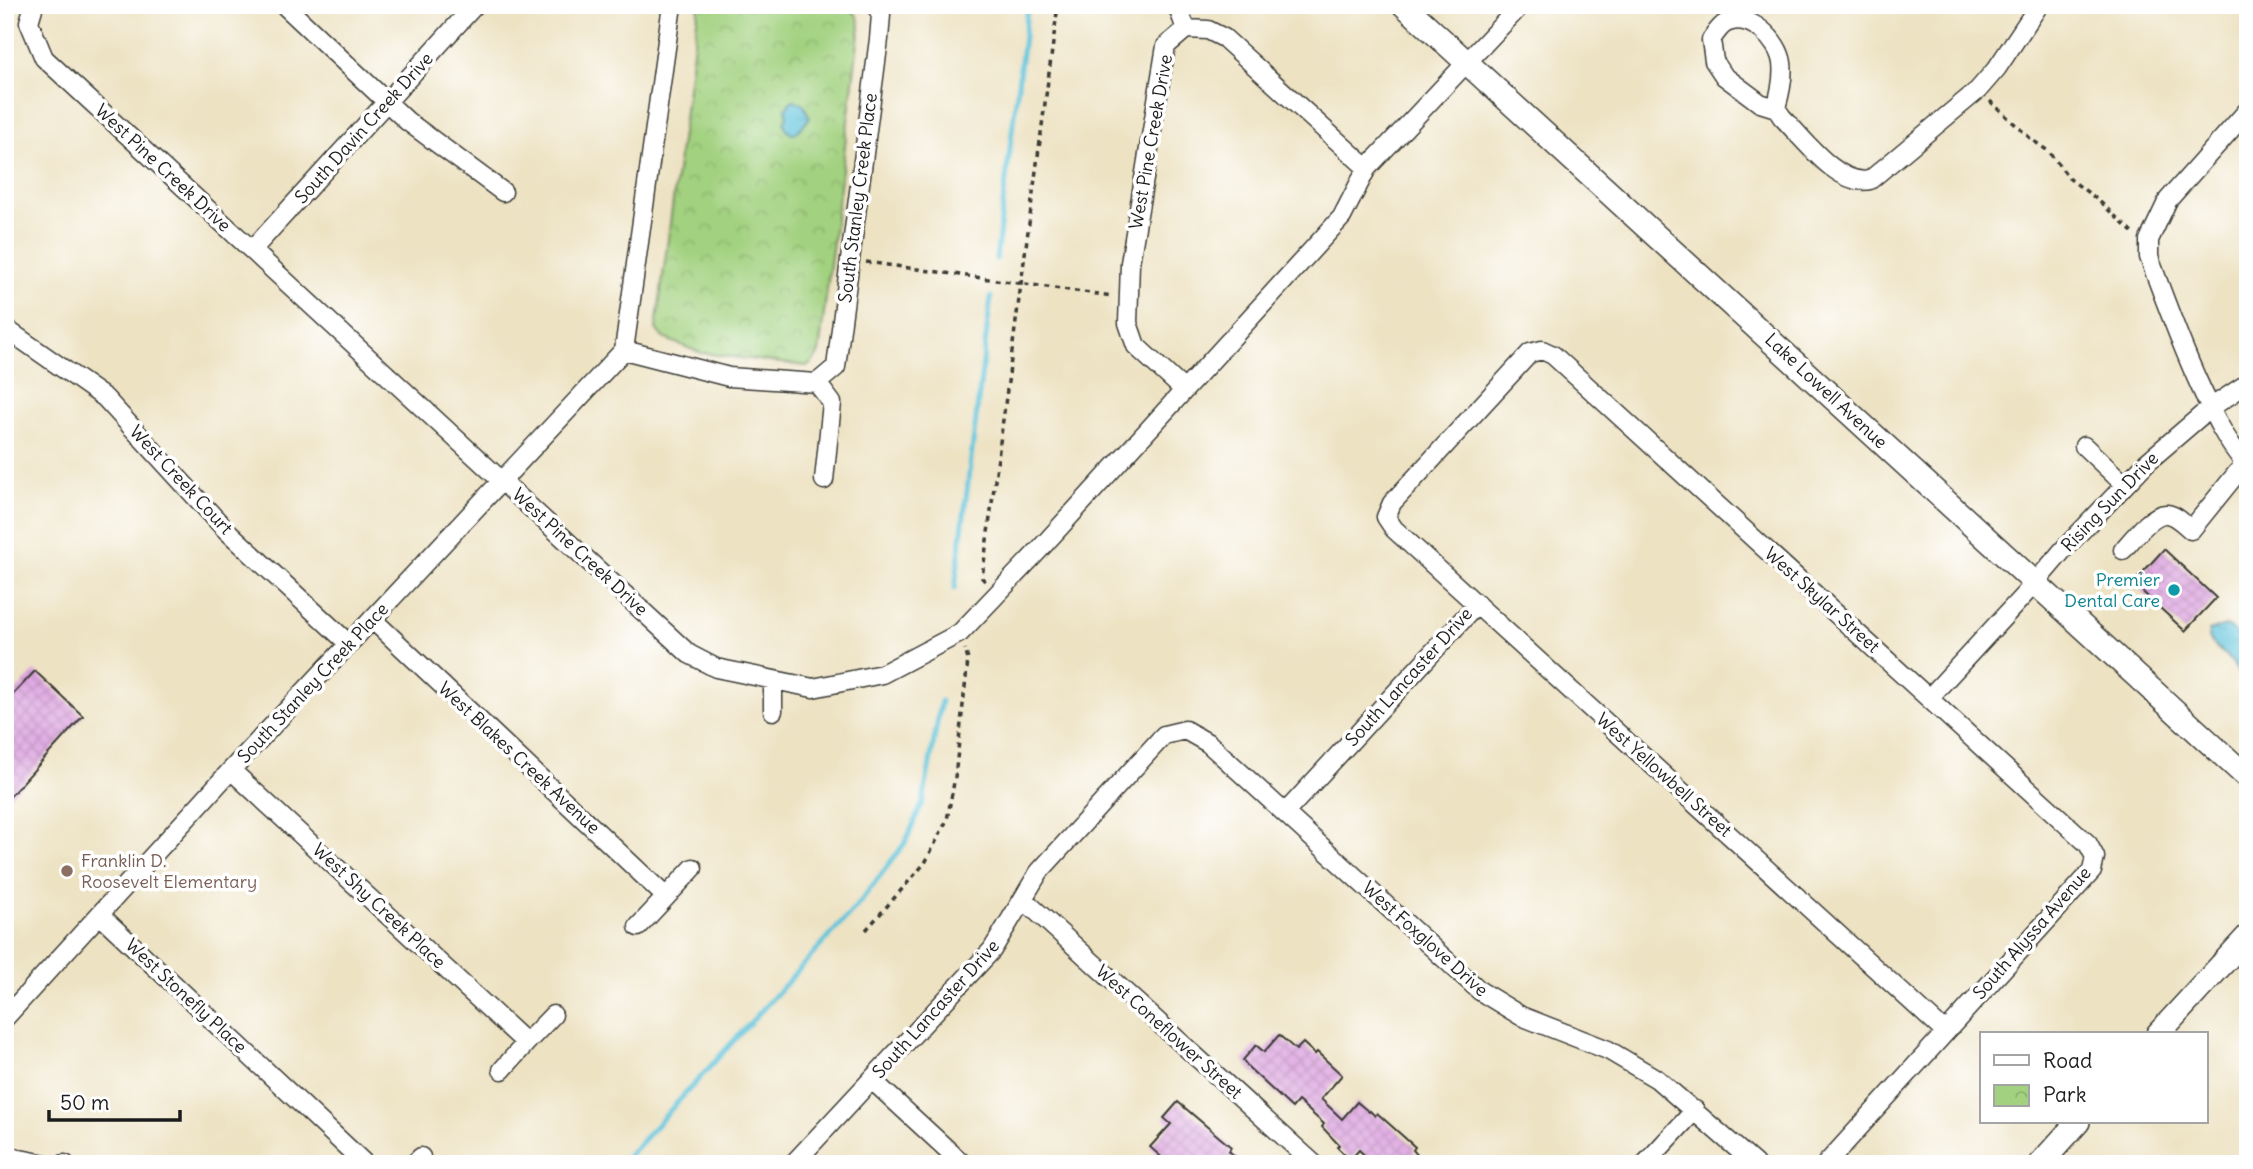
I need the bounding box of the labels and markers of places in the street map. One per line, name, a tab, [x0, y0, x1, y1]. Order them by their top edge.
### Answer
place label: Premier Dental Care	[2064, 568, 2161, 612]
marker: Premier Dental Care	[2166, 582, 2182, 598]
place label: Franklin D. Roosevelt Elementary	[81, 849, 257, 893]
marker: Franklin D. Roosevelt Elementary	[59, 863, 75, 879]

